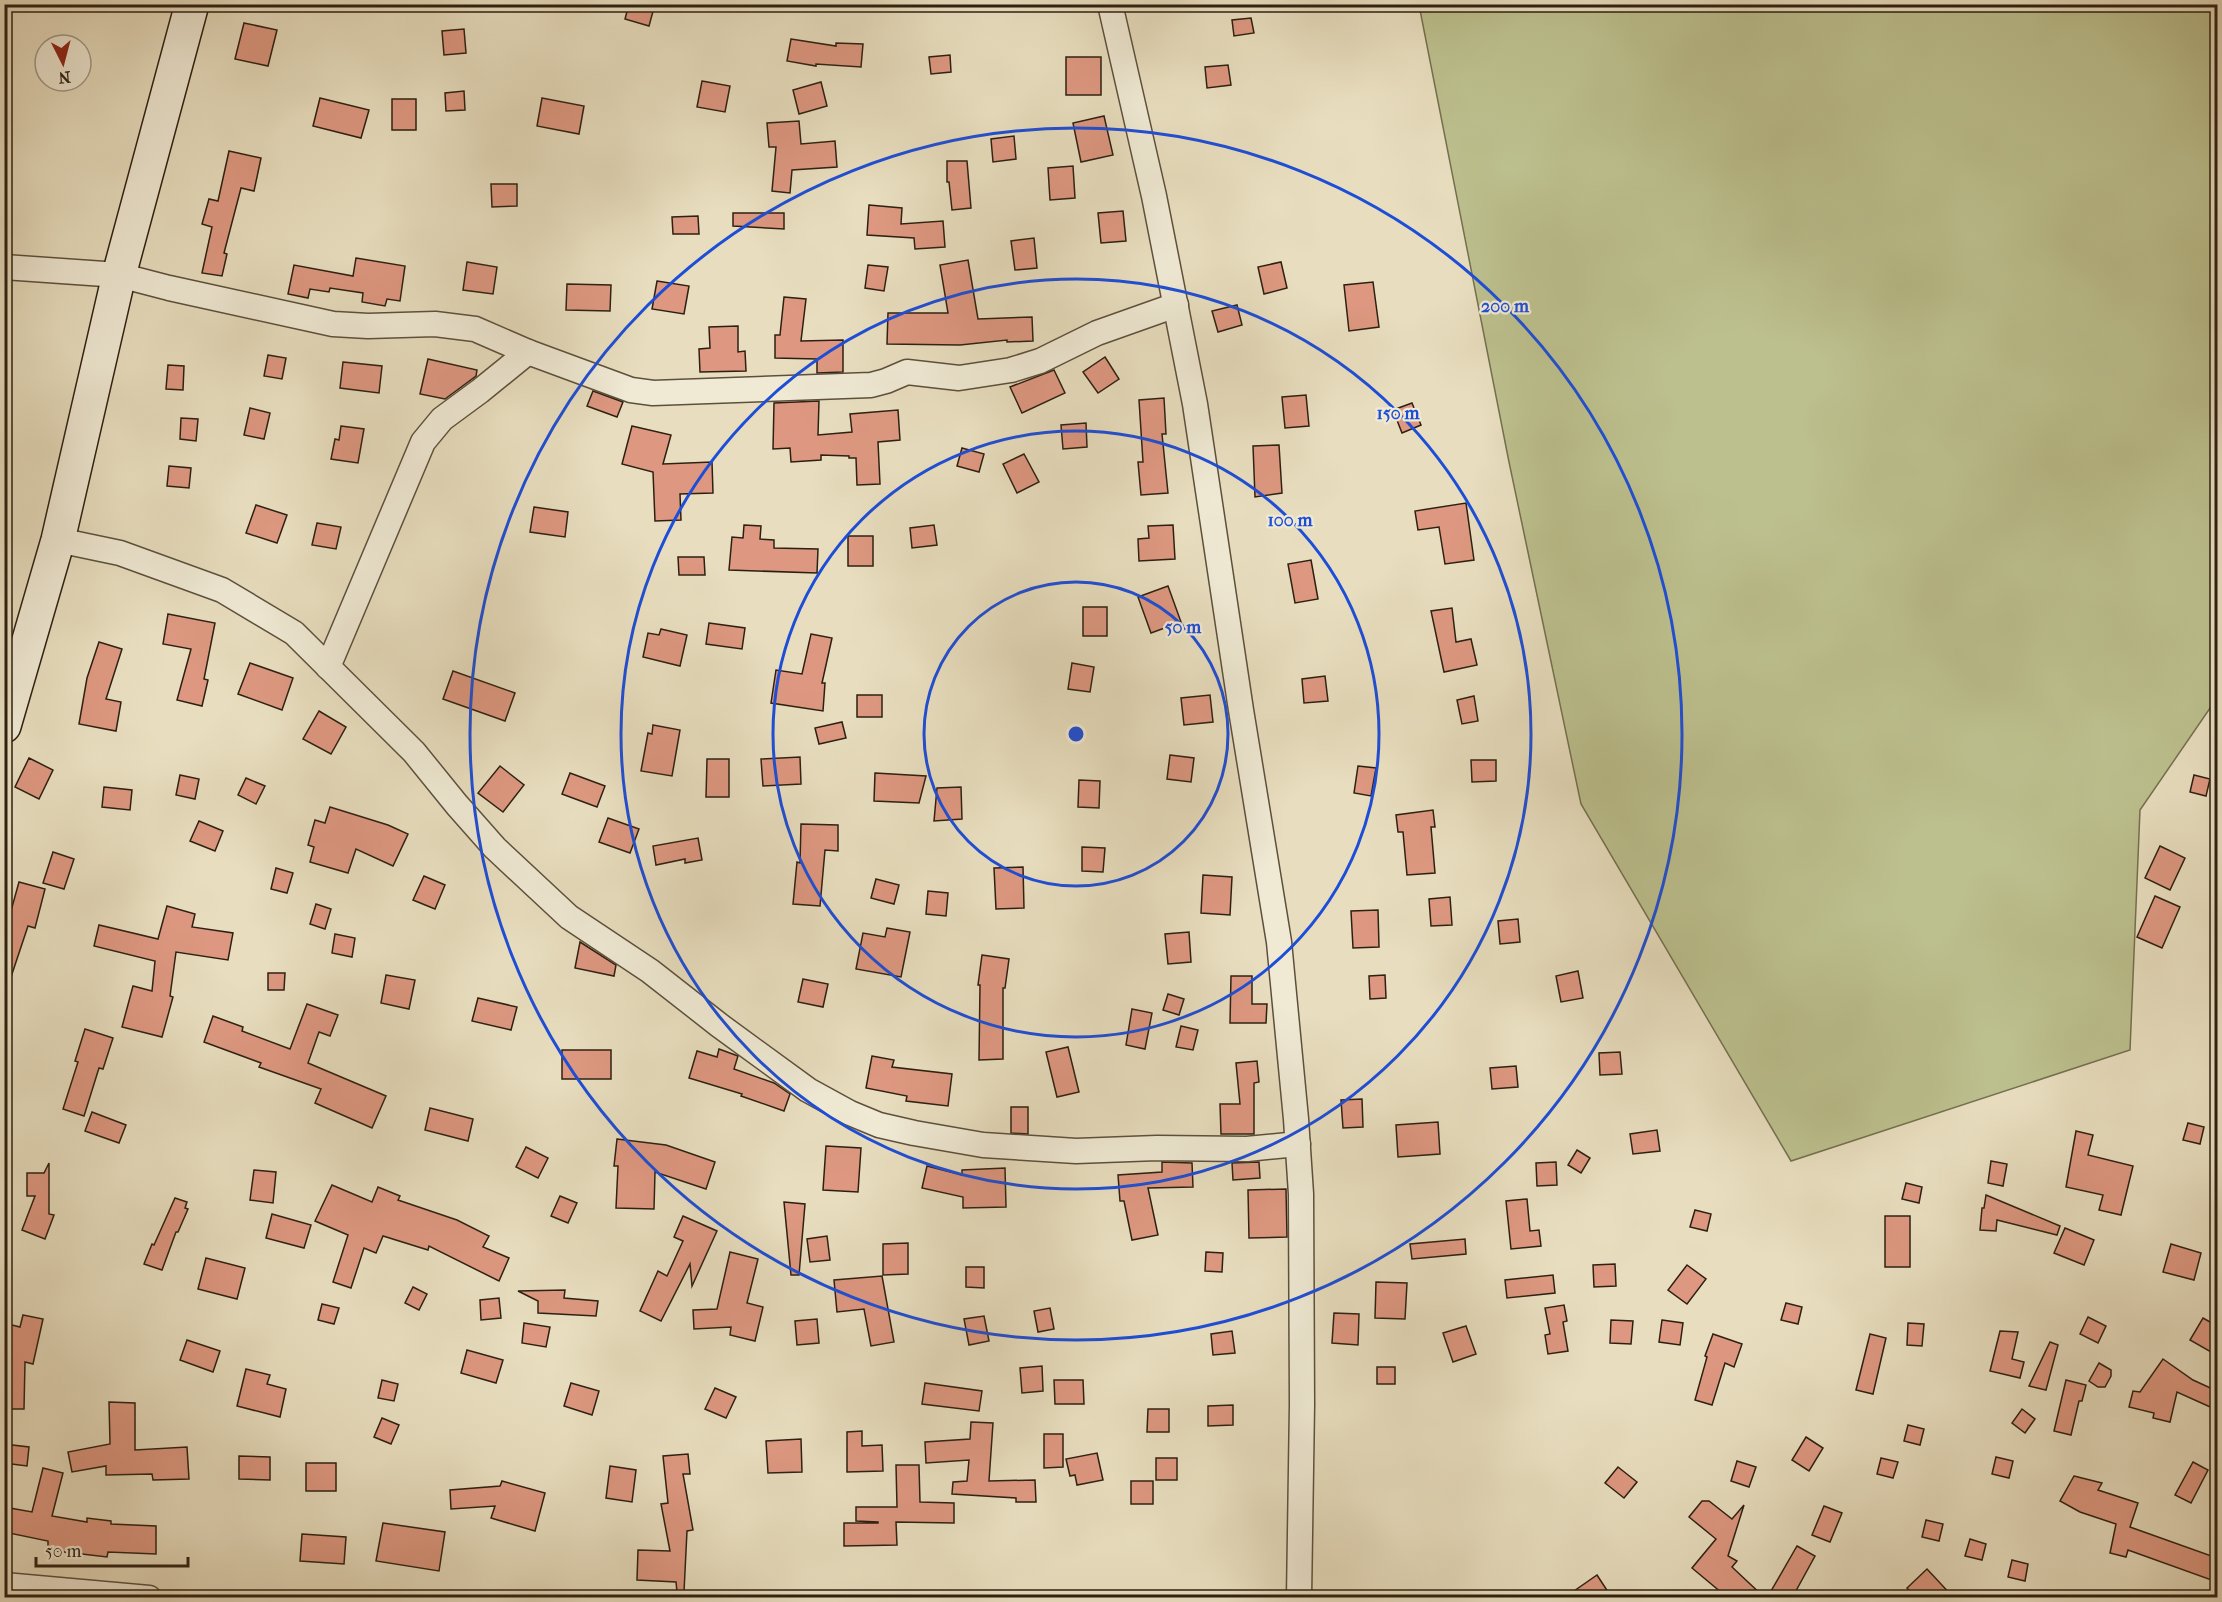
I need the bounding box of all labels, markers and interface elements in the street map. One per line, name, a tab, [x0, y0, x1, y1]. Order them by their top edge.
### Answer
north arrow	[33, 33, 93, 93]
text: N	[57, 67, 72, 88]
text: 200 m	[1481, 296, 1530, 317]
text: 150 m	[1377, 403, 1420, 424]
text: 100 m	[1267, 510, 1314, 531]
text: 50 m	[1165, 617, 1202, 638]
centre of rings	[1066, 724, 1086, 744]
scale bar	[36, 1530, 188, 1568]
text: 50 m	[45, 1541, 82, 1562]

